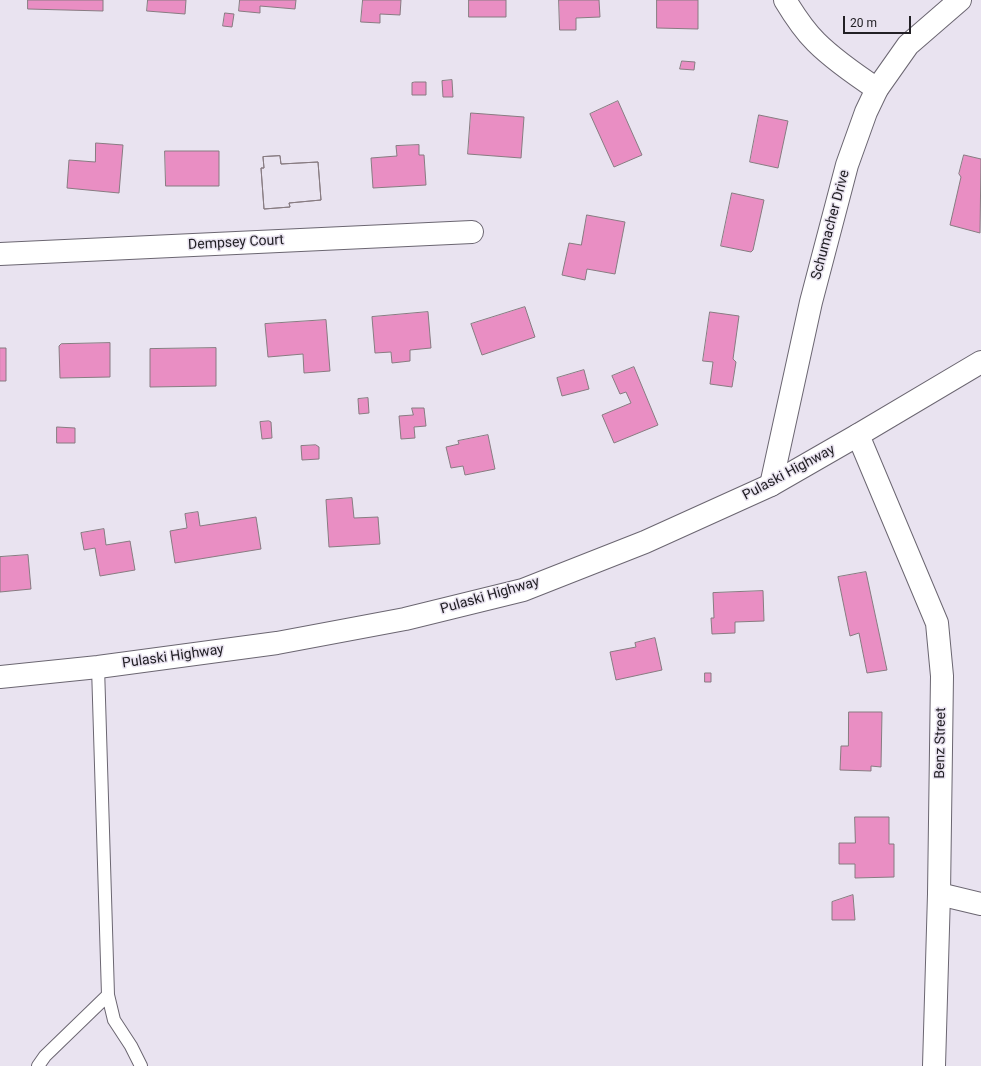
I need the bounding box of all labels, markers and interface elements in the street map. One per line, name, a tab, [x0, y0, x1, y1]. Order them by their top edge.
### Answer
scale bar	[845, 8, 913, 34]
text: 20 m	[850, 16, 877, 30]
street label: Schumacher Drive	[808, 168, 854, 282]
street label: Dempsey Court	[188, 232, 284, 254]
street label: Pulaski Highway	[740, 442, 838, 504]
street label: Pulaski Highway	[438, 574, 542, 618]
street label: Pulaski Highway	[121, 642, 225, 672]
street label: Benz Street	[932, 707, 950, 779]

